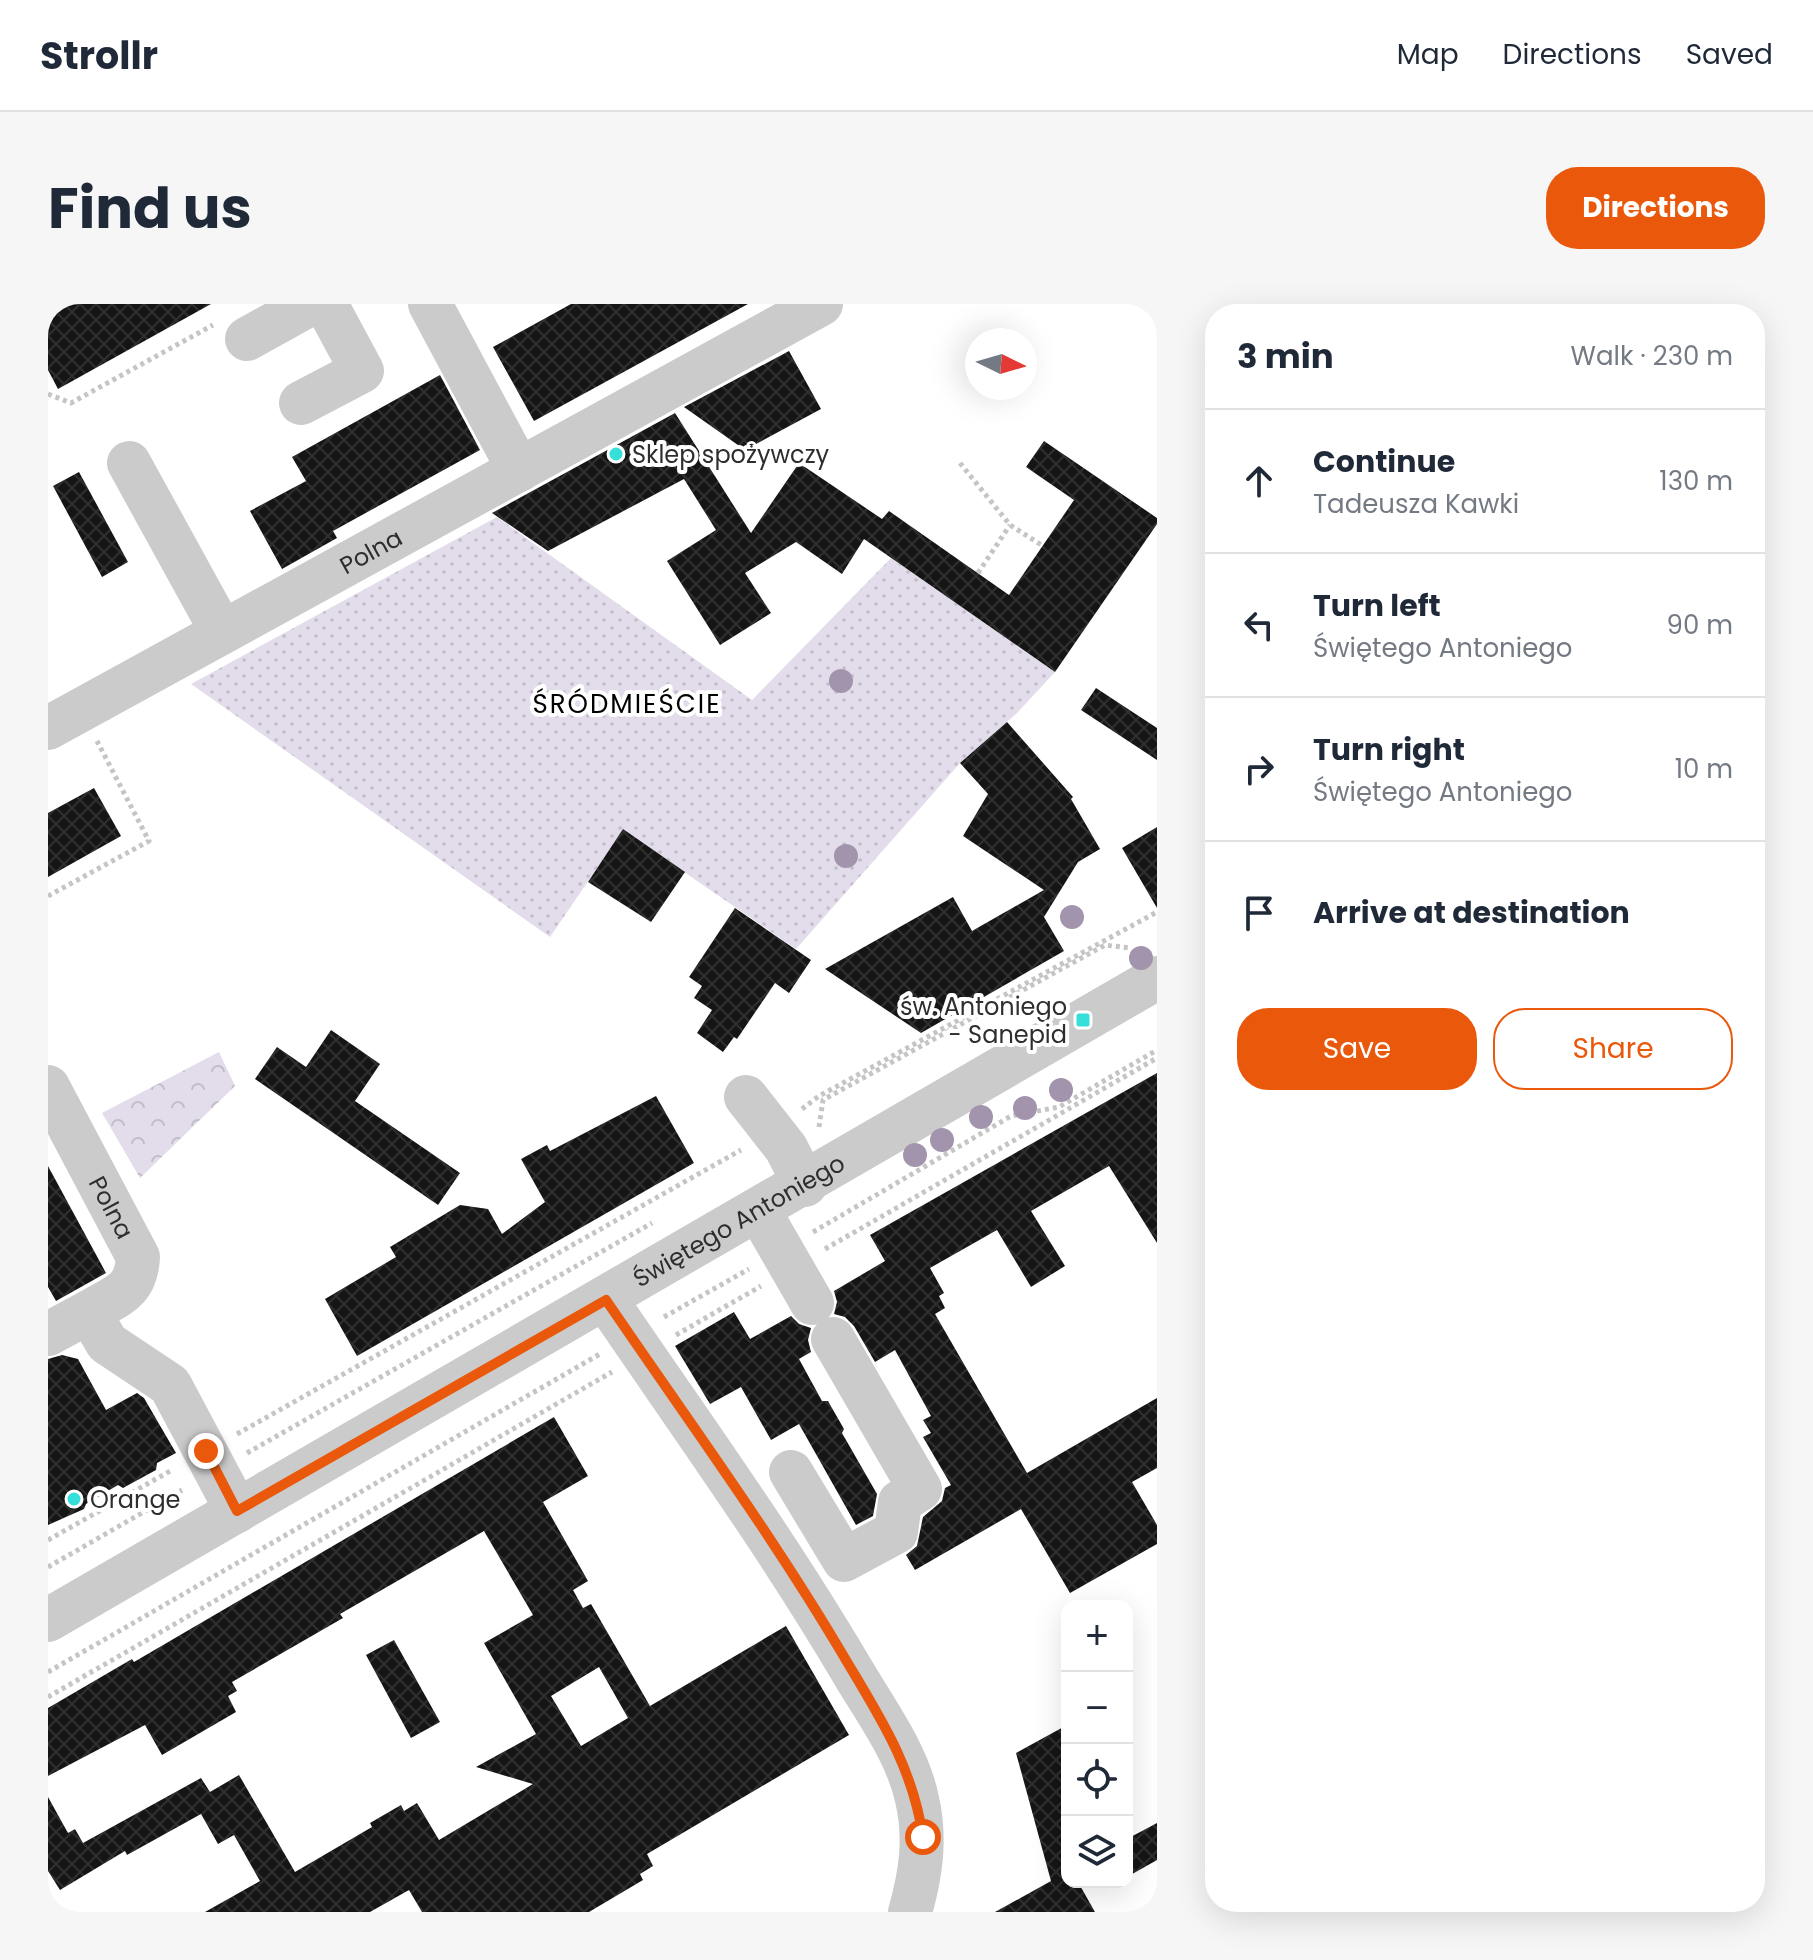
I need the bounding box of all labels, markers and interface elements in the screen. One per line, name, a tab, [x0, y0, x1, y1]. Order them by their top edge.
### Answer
text: Strollr	[40, 29, 158, 82]
text: Map	[1397, 35, 1459, 74]
text: Directions	[1503, 35, 1642, 74]
text: Saved	[1686, 35, 1773, 74]
button: Directions	[1546, 167, 1765, 249]
text: Find us	[48, 169, 252, 248]
north arrow	[965, 328, 1037, 400]
text: 3 min	[1237, 332, 1334, 380]
text: Walk · 230 m	[1571, 338, 1733, 374]
place label: Sklep spożywczy	[632, 438, 830, 471]
text: Continue	[1313, 440, 1455, 483]
marker: Sklep spożywczy	[607, 445, 625, 463]
icon: ahead	[1237, 459, 1281, 503]
text: 130 m	[1659, 463, 1733, 499]
text: Tadeusza Kawki	[1313, 486, 1519, 522]
street label: Polna	[333, 520, 408, 582]
text: Turn left	[1313, 584, 1441, 627]
icon: left	[1237, 603, 1281, 647]
text: 90 m	[1667, 607, 1733, 643]
text: Świętego Antoniego	[1313, 630, 1572, 666]
district label: ŚRÓDMIEŚCIE	[532, 686, 722, 722]
text: Turn right	[1313, 728, 1465, 771]
icon: right	[1237, 747, 1281, 791]
text: 10 m	[1675, 751, 1733, 787]
text: Świętego Antoniego	[1313, 774, 1572, 810]
icon: arrive	[1237, 891, 1281, 935]
text: Arrive at destination	[1313, 891, 1630, 934]
place label: św. Antoniego - Sanepid	[900, 990, 1067, 1051]
button: Save	[1237, 1008, 1477, 1090]
button: Share	[1493, 1008, 1733, 1090]
marker: św. Antoniego - Sanepid	[1074, 1011, 1092, 1029]
street label: Świętego Antoniego	[627, 1146, 851, 1295]
street label: Polna	[81, 1170, 142, 1244]
route end	[188, 1433, 224, 1469]
place label: Orange	[90, 1483, 181, 1516]
marker: Orange	[65, 1490, 83, 1508]
map controls	[1061, 1600, 1133, 1888]
button: +	[1061, 1600, 1133, 1672]
button: −	[1061, 1672, 1133, 1744]
button: locate	[1061, 1744, 1133, 1816]
button: layers	[1061, 1816, 1133, 1888]
route start	[905, 1819, 941, 1855]

